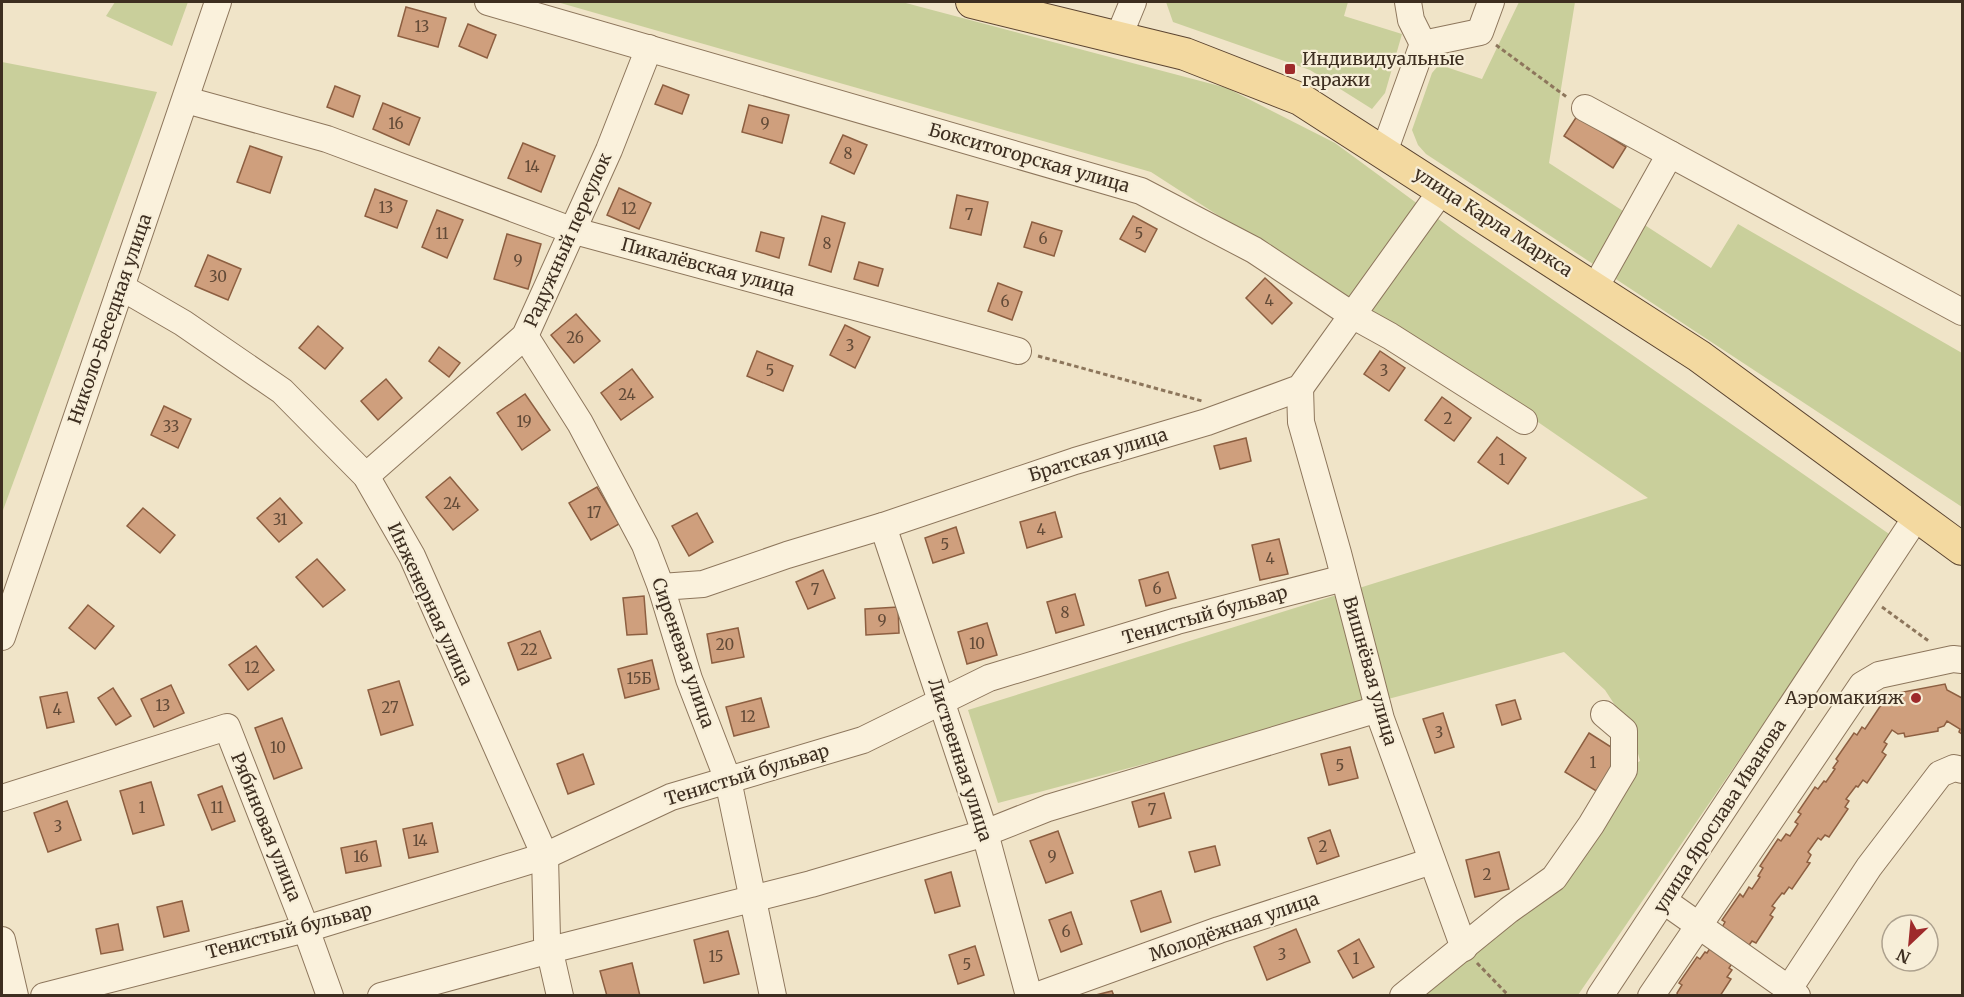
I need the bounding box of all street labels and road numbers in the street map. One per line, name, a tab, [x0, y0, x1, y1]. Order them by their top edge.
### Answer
street label: Бокситогорская улица	[926, 118, 1133, 197]
street label: Радужный переулок	[519, 149, 617, 330]
street label: улица Карла Маркса	[1409, 162, 1577, 282]
street label: Николо-Беседная улица	[63, 210, 157, 427]
street label: Пикалёвская улица	[619, 232, 798, 301]
street label: Братская улица	[1026, 422, 1170, 487]
street label: Инженерная улица	[383, 519, 478, 689]
street label: Сиреневая улица	[647, 575, 720, 731]
street label: Тенистый бульвар	[1120, 580, 1290, 649]
street label: Вишнёвая улица	[1338, 594, 1403, 749]
street label: Лиственная улица	[923, 675, 998, 845]
street label: улица Ярослава Иванова	[1648, 714, 1791, 917]
street label: Тенистый бульвар	[662, 739, 832, 810]
street label: Рябиновая улица	[226, 749, 307, 905]
street label: Молодёжная улица	[1146, 887, 1322, 966]
street label: Тенистый бульвар	[203, 897, 374, 964]

